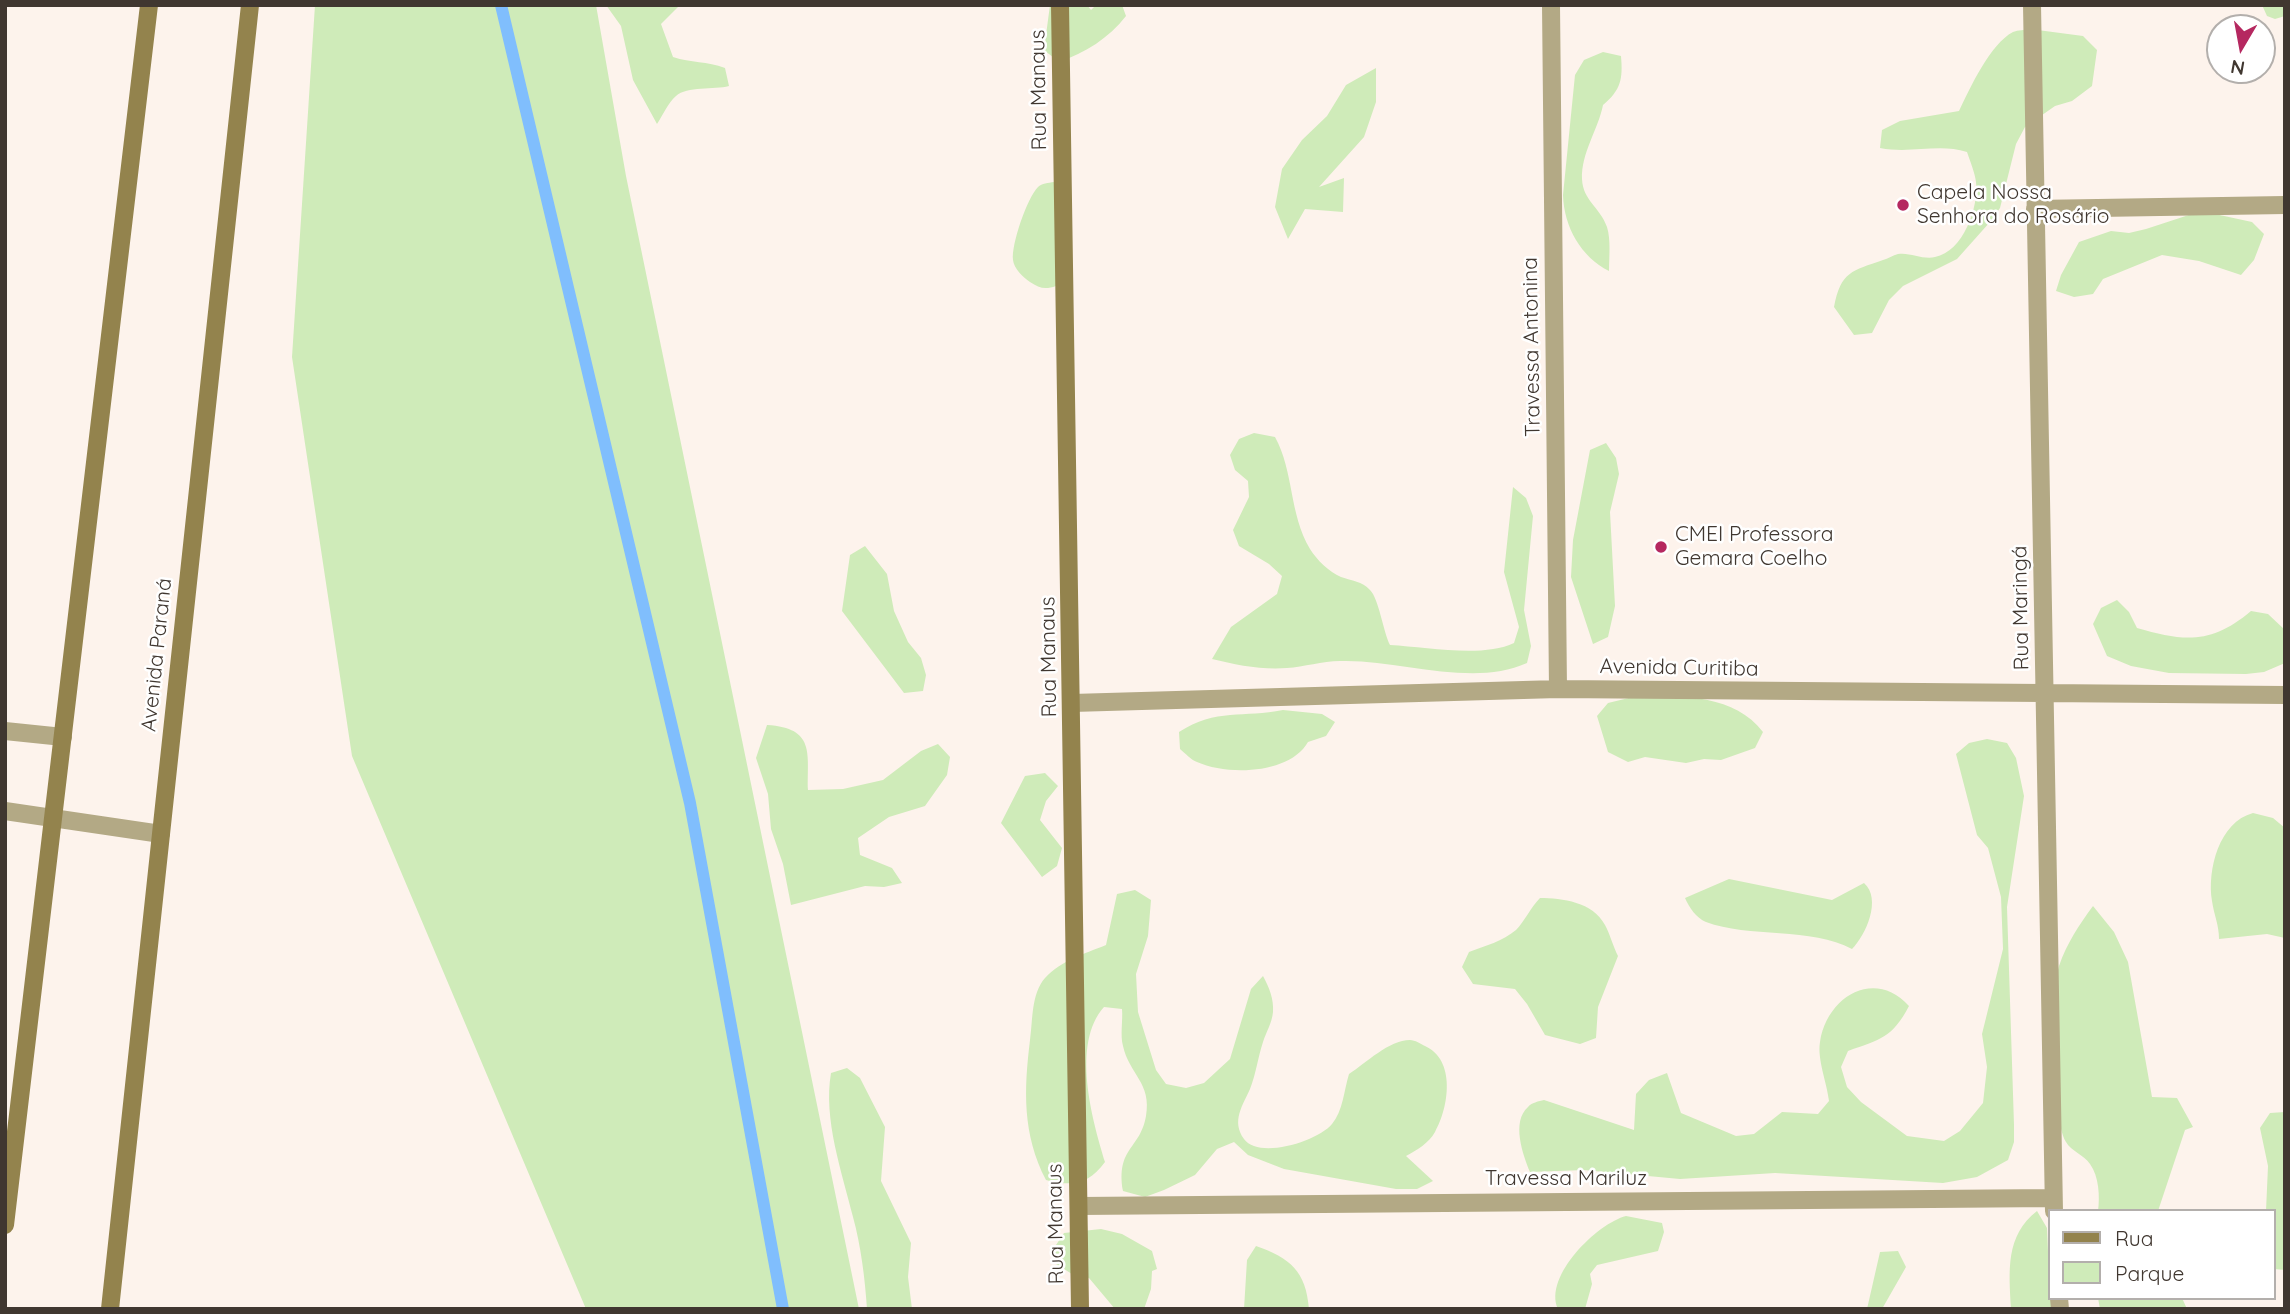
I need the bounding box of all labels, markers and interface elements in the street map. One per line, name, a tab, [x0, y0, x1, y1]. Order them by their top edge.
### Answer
north arrow	[2206, 14, 2276, 84]
street label: Rua Manaus	[1025, 29, 1053, 151]
text: N	[2229, 55, 2247, 81]
place label: Capela Nossa Senhora do Rosário	[1917, 180, 2110, 230]
marker: Capela Nossa Senhora do Rosário	[1895, 197, 1911, 213]
street label: Travessa Antonina	[1518, 257, 1546, 437]
place label: CMEI Professora Gemara Coelho	[1675, 522, 1833, 572]
marker: CMEI Professora Gemara Coelho	[1653, 539, 1669, 555]
street label: Rua Maringá	[2007, 545, 2035, 671]
street label: Avenida Paraná	[136, 577, 178, 733]
street label: Rua Manaus	[1035, 596, 1063, 718]
street label: Avenida Curitiba	[1599, 654, 1759, 682]
street label: Rua Manaus	[1042, 1163, 1070, 1285]
street label: Travessa Mariluz	[1485, 1166, 1647, 1192]
legend	[2048, 1209, 2276, 1300]
text: Rua	[2115, 1225, 2154, 1251]
text: Parque	[2115, 1260, 2184, 1286]

